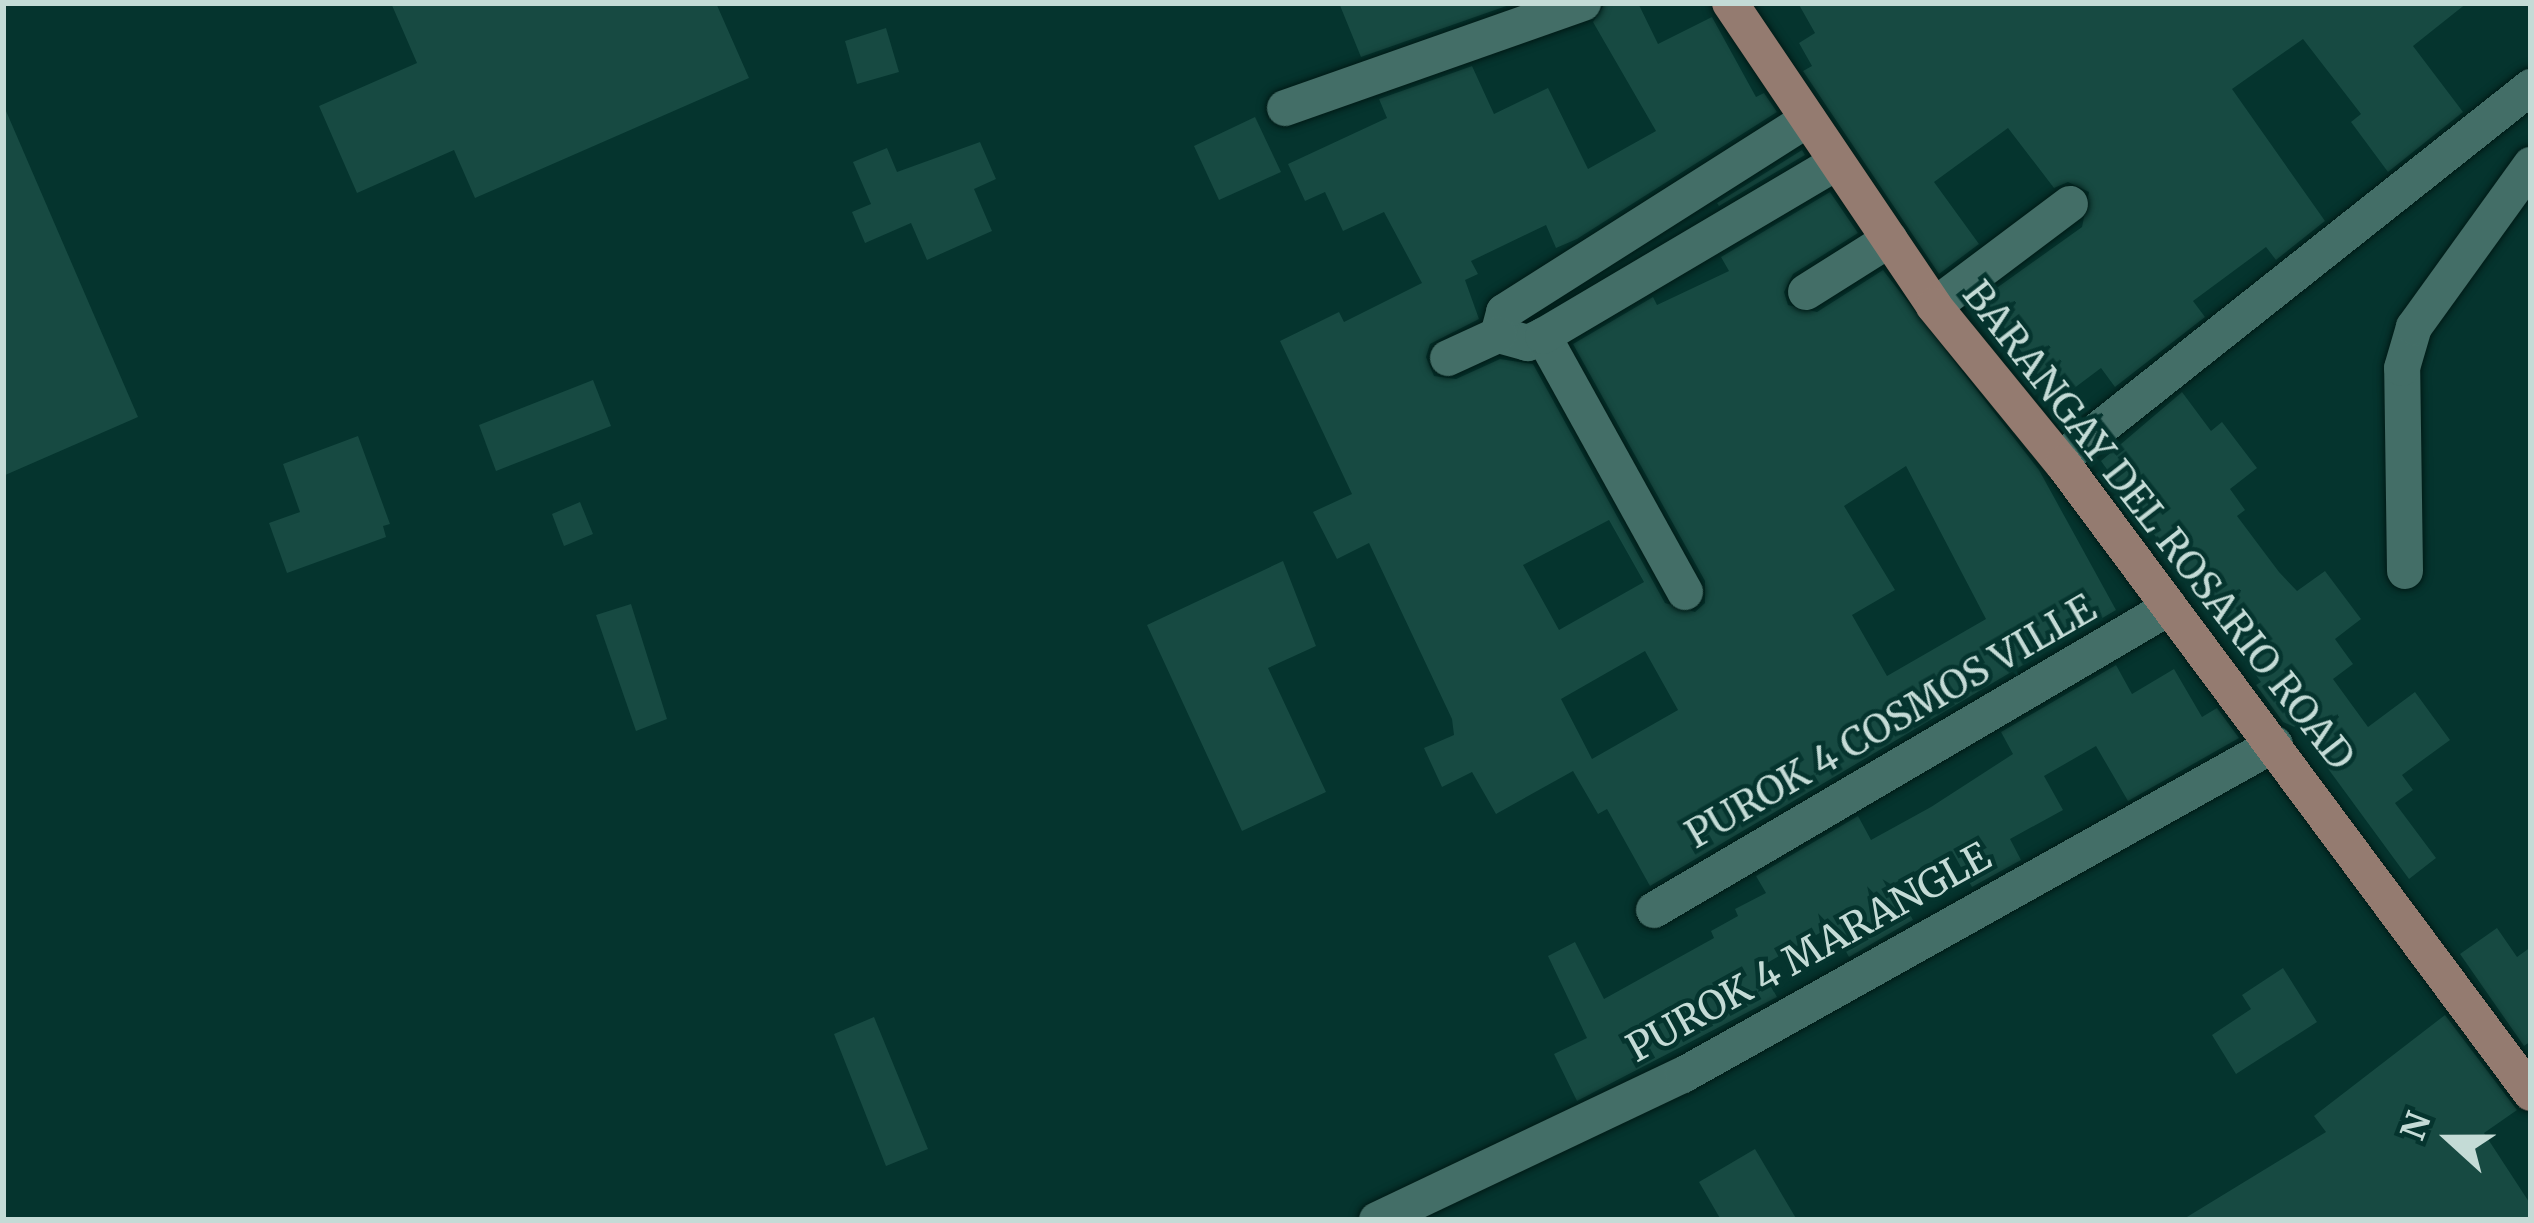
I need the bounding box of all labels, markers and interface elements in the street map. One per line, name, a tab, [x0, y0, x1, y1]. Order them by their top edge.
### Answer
street label: BARANGAY DEL ROSARIO ROAD	[1953, 272, 2363, 780]
street label: PUROK 4 COSMOS VILLE	[1678, 585, 2104, 859]
street label: PUROK 4 MARANGLE	[1619, 834, 1999, 1072]
north arrow	[2390, 1079, 2510, 1199]
text: N	[2392, 1106, 2440, 1145]

